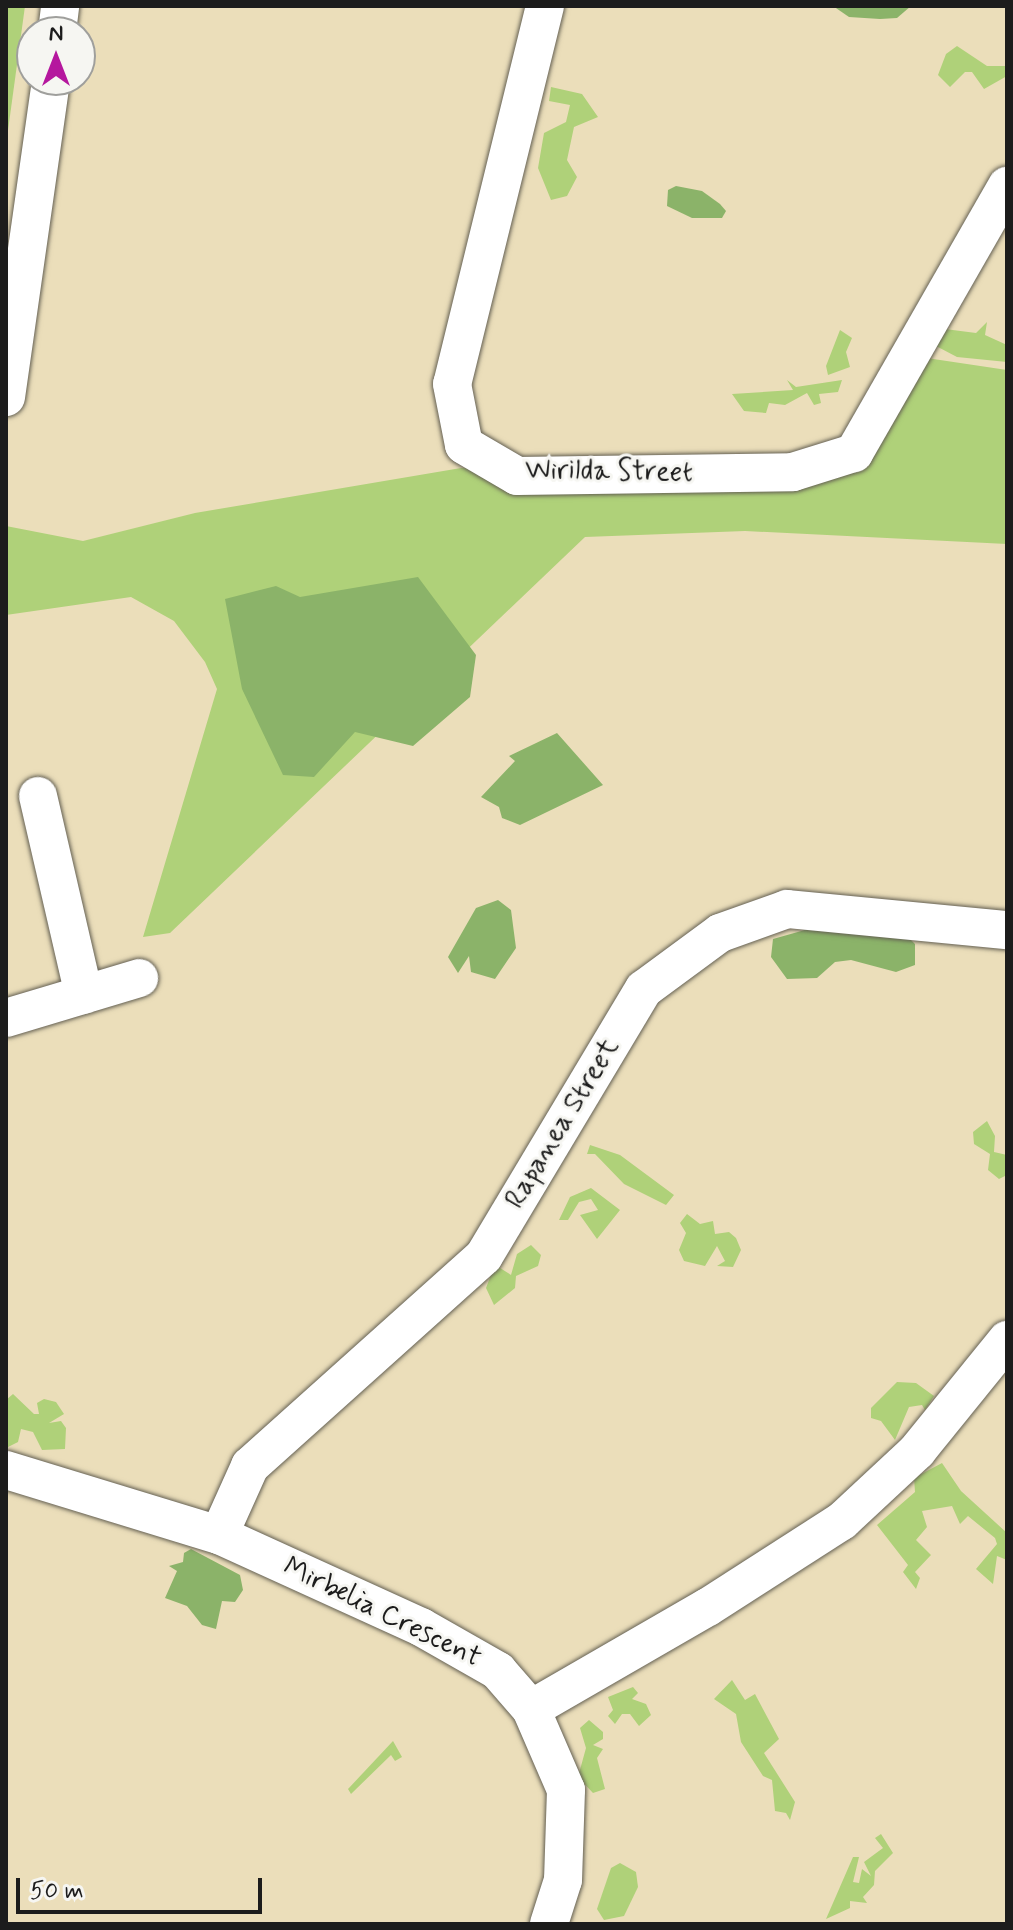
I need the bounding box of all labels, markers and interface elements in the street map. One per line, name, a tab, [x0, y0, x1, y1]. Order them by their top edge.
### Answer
north arrow	[16, 16, 96, 96]
text: N	[49, 20, 63, 48]
street label: Wirilda Street	[522, 454, 696, 490]
street label: Rapanea Street	[499, 1033, 627, 1215]
street label: Mirbelia Crescent	[278, 1551, 486, 1675]
scale bar	[20, 1862, 266, 1912]
text: 50 m	[30, 1876, 84, 1907]

